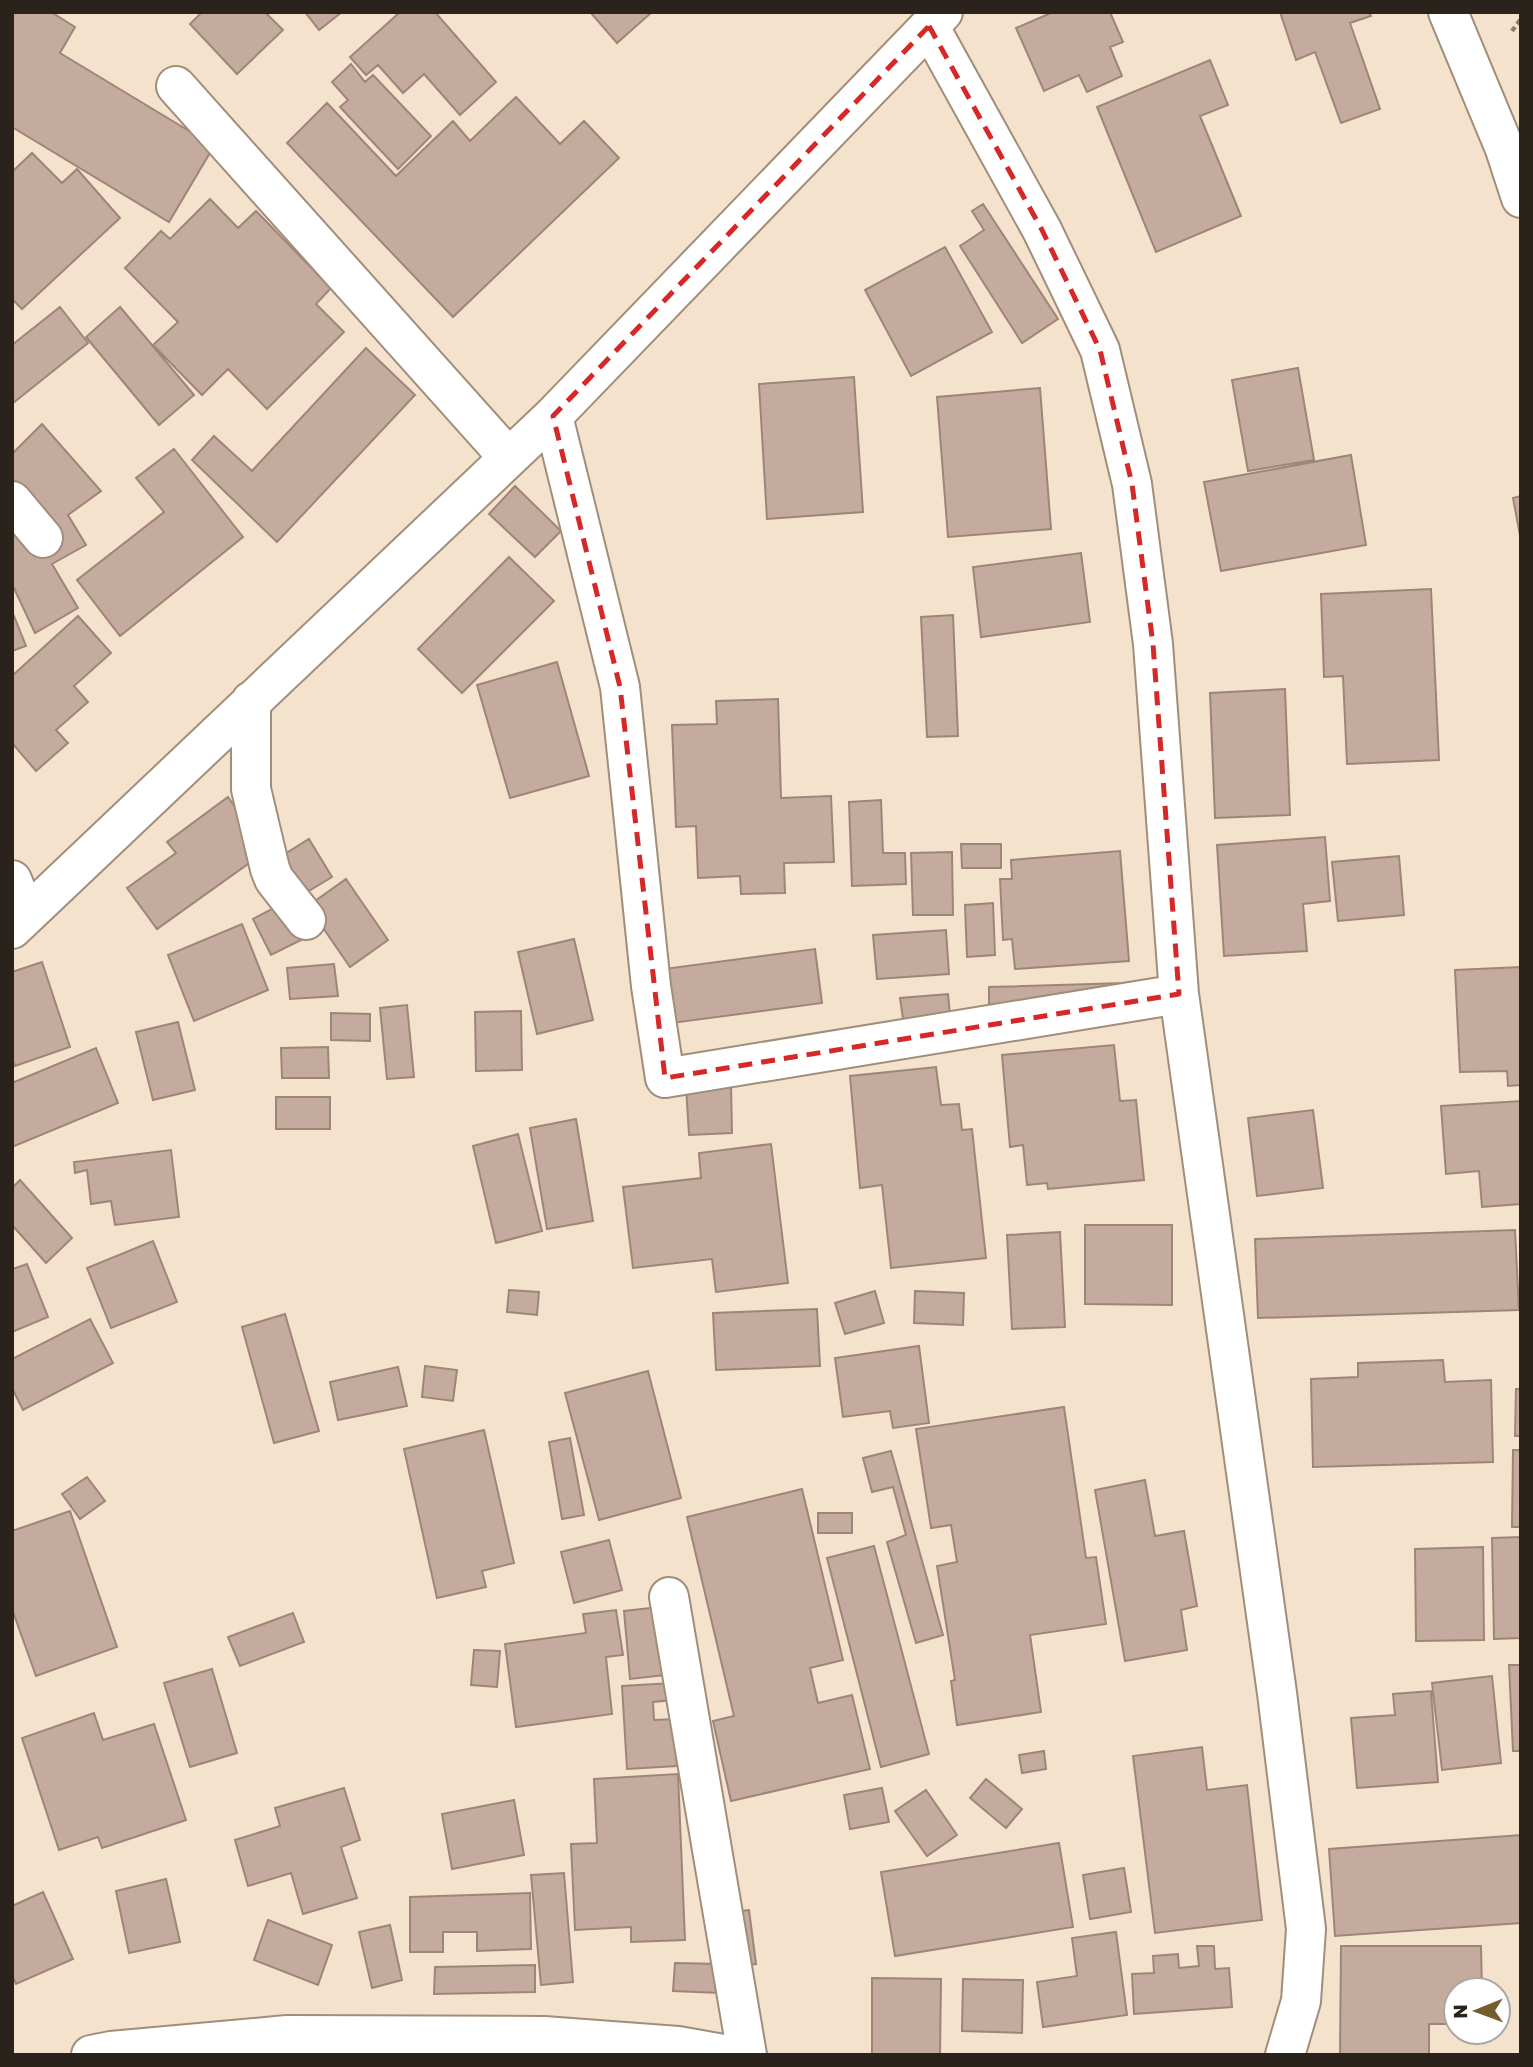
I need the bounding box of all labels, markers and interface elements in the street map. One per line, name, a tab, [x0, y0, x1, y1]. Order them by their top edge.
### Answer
north arrow	[1442, 1976, 1512, 2046]
text: N	[1448, 2004, 1471, 2019]

